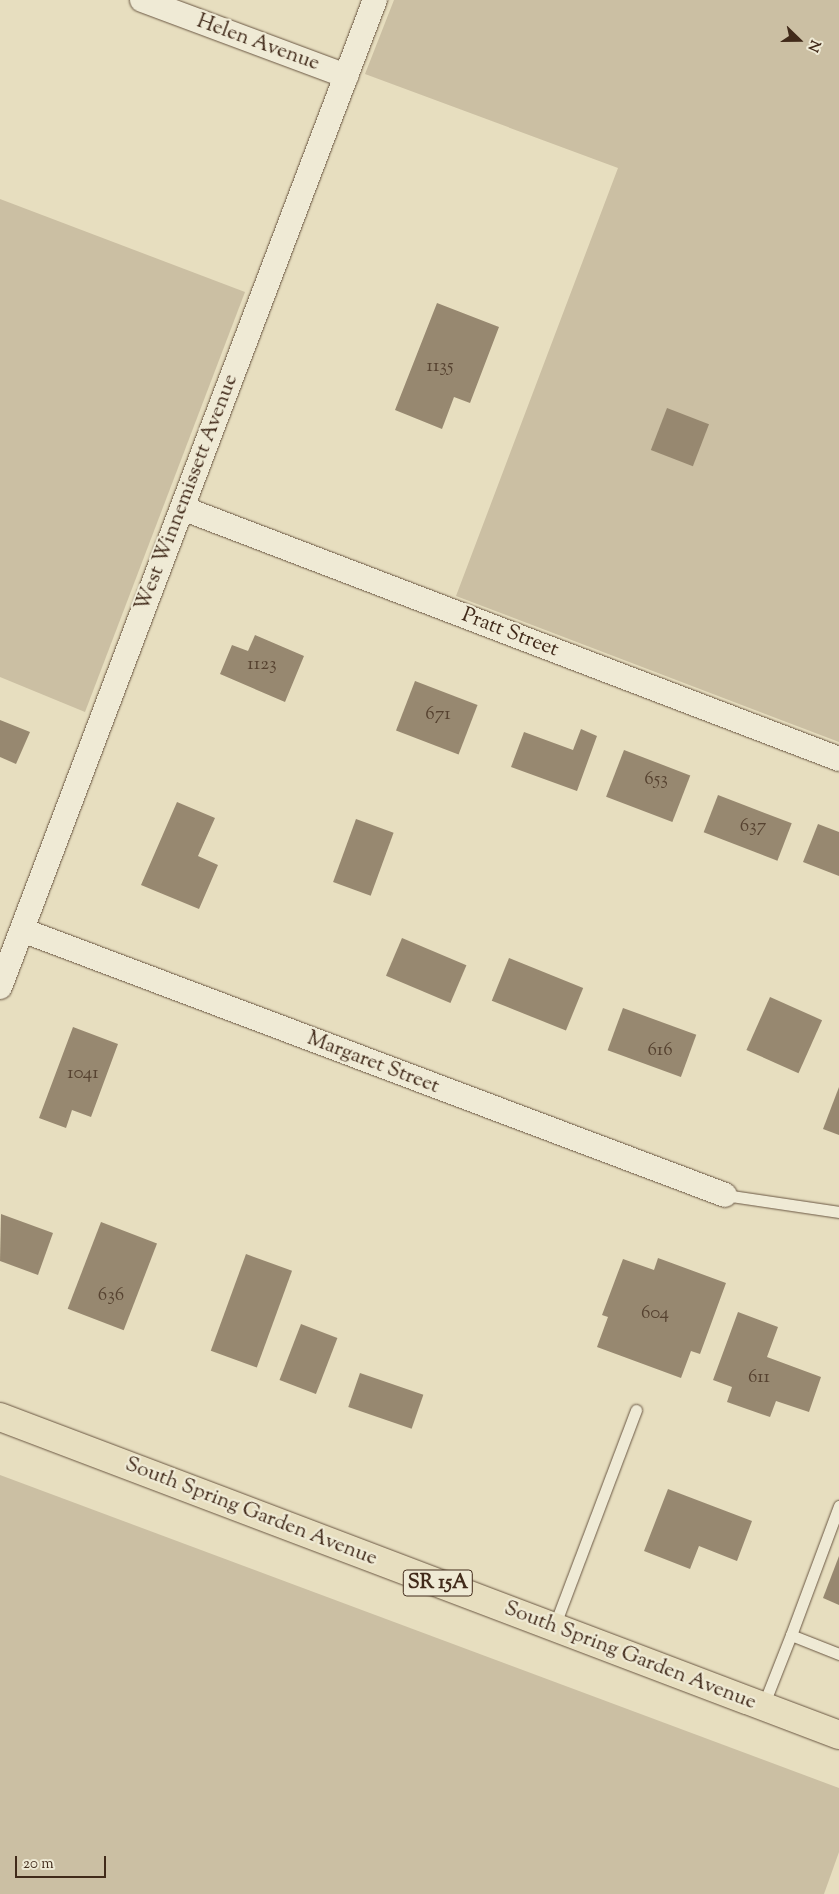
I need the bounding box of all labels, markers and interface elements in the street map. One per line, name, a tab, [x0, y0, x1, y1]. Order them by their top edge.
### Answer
street label: Helen Avenue	[193, 9, 323, 77]
north arrow	[774, 15, 824, 65]
text: N	[802, 37, 824, 55]
house number: 1135	[426, 356, 454, 378]
street label: West Winnemissett Avenue	[130, 371, 244, 615]
street label: Pratt Street	[458, 603, 562, 663]
house number: 1123	[247, 654, 277, 676]
house number: 671	[425, 704, 451, 726]
house number: 653	[644, 769, 668, 791]
house number: 637	[740, 816, 766, 838]
street label: Margaret Street	[303, 1026, 443, 1100]
house number: 616	[647, 1040, 673, 1062]
house number: 1041	[67, 1063, 99, 1085]
house number: 636	[98, 1285, 124, 1307]
house number: 604	[641, 1303, 669, 1325]
house number: 611	[748, 1367, 770, 1389]
street label: South Spring Garden Avenue	[121, 1452, 381, 1572]
road number: SR 15A	[402, 1566, 474, 1600]
street label: South Spring Garden Avenue	[500, 1596, 760, 1716]
scale bar	[18, 1846, 109, 1878]
text: 20 m	[23, 1854, 54, 1875]

